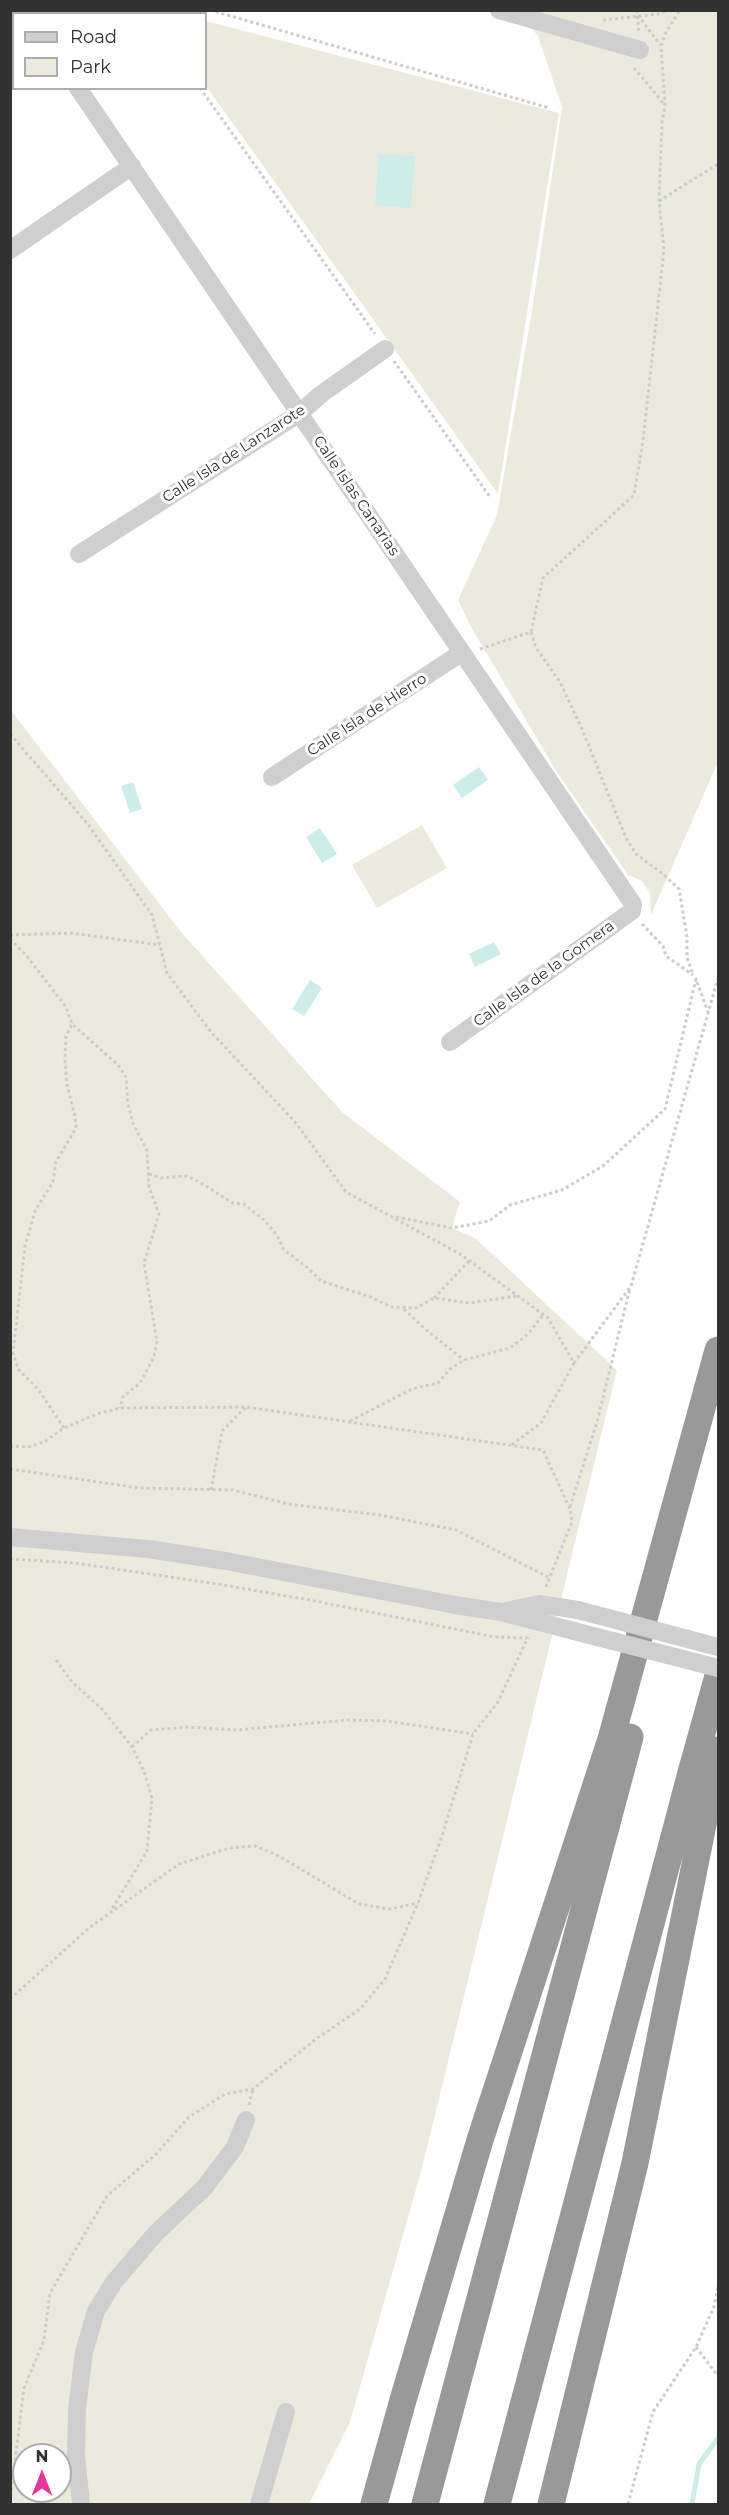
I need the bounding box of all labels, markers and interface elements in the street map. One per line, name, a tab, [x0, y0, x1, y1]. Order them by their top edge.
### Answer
legend	[12, 12, 207, 90]
text: Road	[70, 26, 117, 48]
text: Park	[70, 56, 111, 78]
street label: Calle Isla de Lanzarote	[159, 401, 309, 507]
street label: Calle Islas Canarias	[309, 433, 403, 559]
street label: Calle Isla de Hierro	[304, 670, 430, 760]
street label: Calle Isla de la Gomera	[470, 917, 618, 1031]
north arrow	[12, 2443, 72, 2503]
text: N	[36, 2447, 48, 2466]

